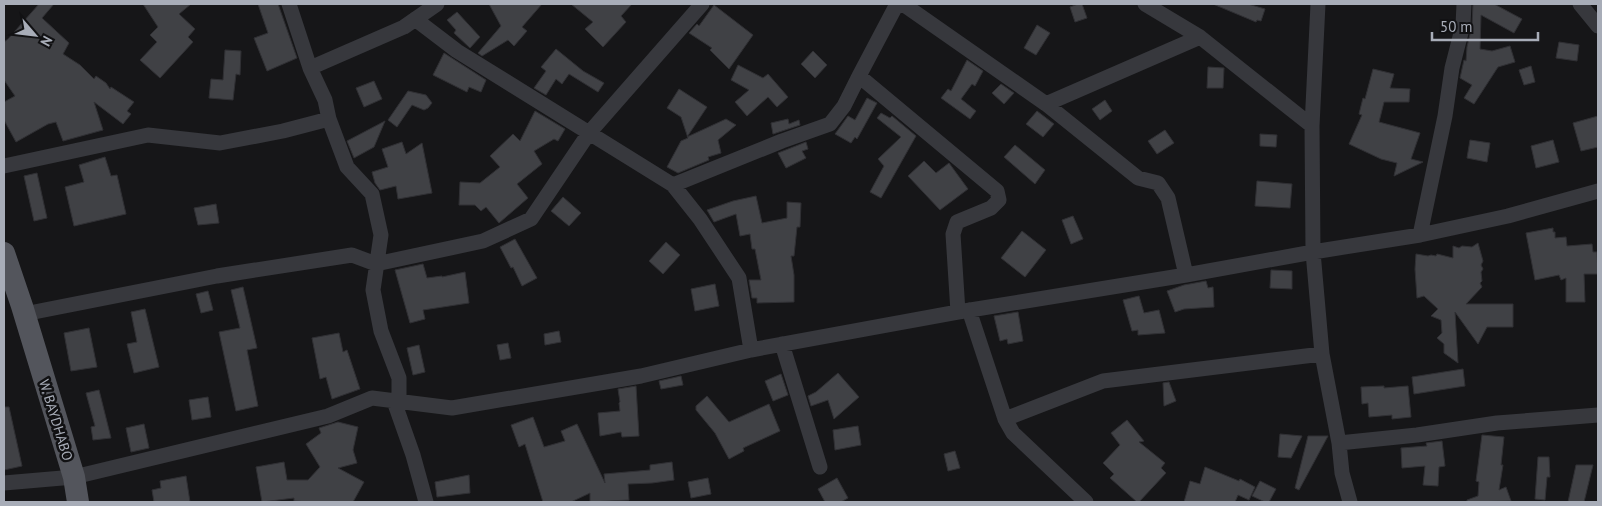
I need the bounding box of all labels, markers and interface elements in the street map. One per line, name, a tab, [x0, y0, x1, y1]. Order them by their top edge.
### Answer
north arrow	[10, 10, 60, 60]
scale bar	[1432, 10, 1538, 42]
text: 50 m	[1440, 17, 1473, 36]
text: N	[36, 33, 57, 49]
street label: W. BAYDHABO	[35, 377, 77, 463]

